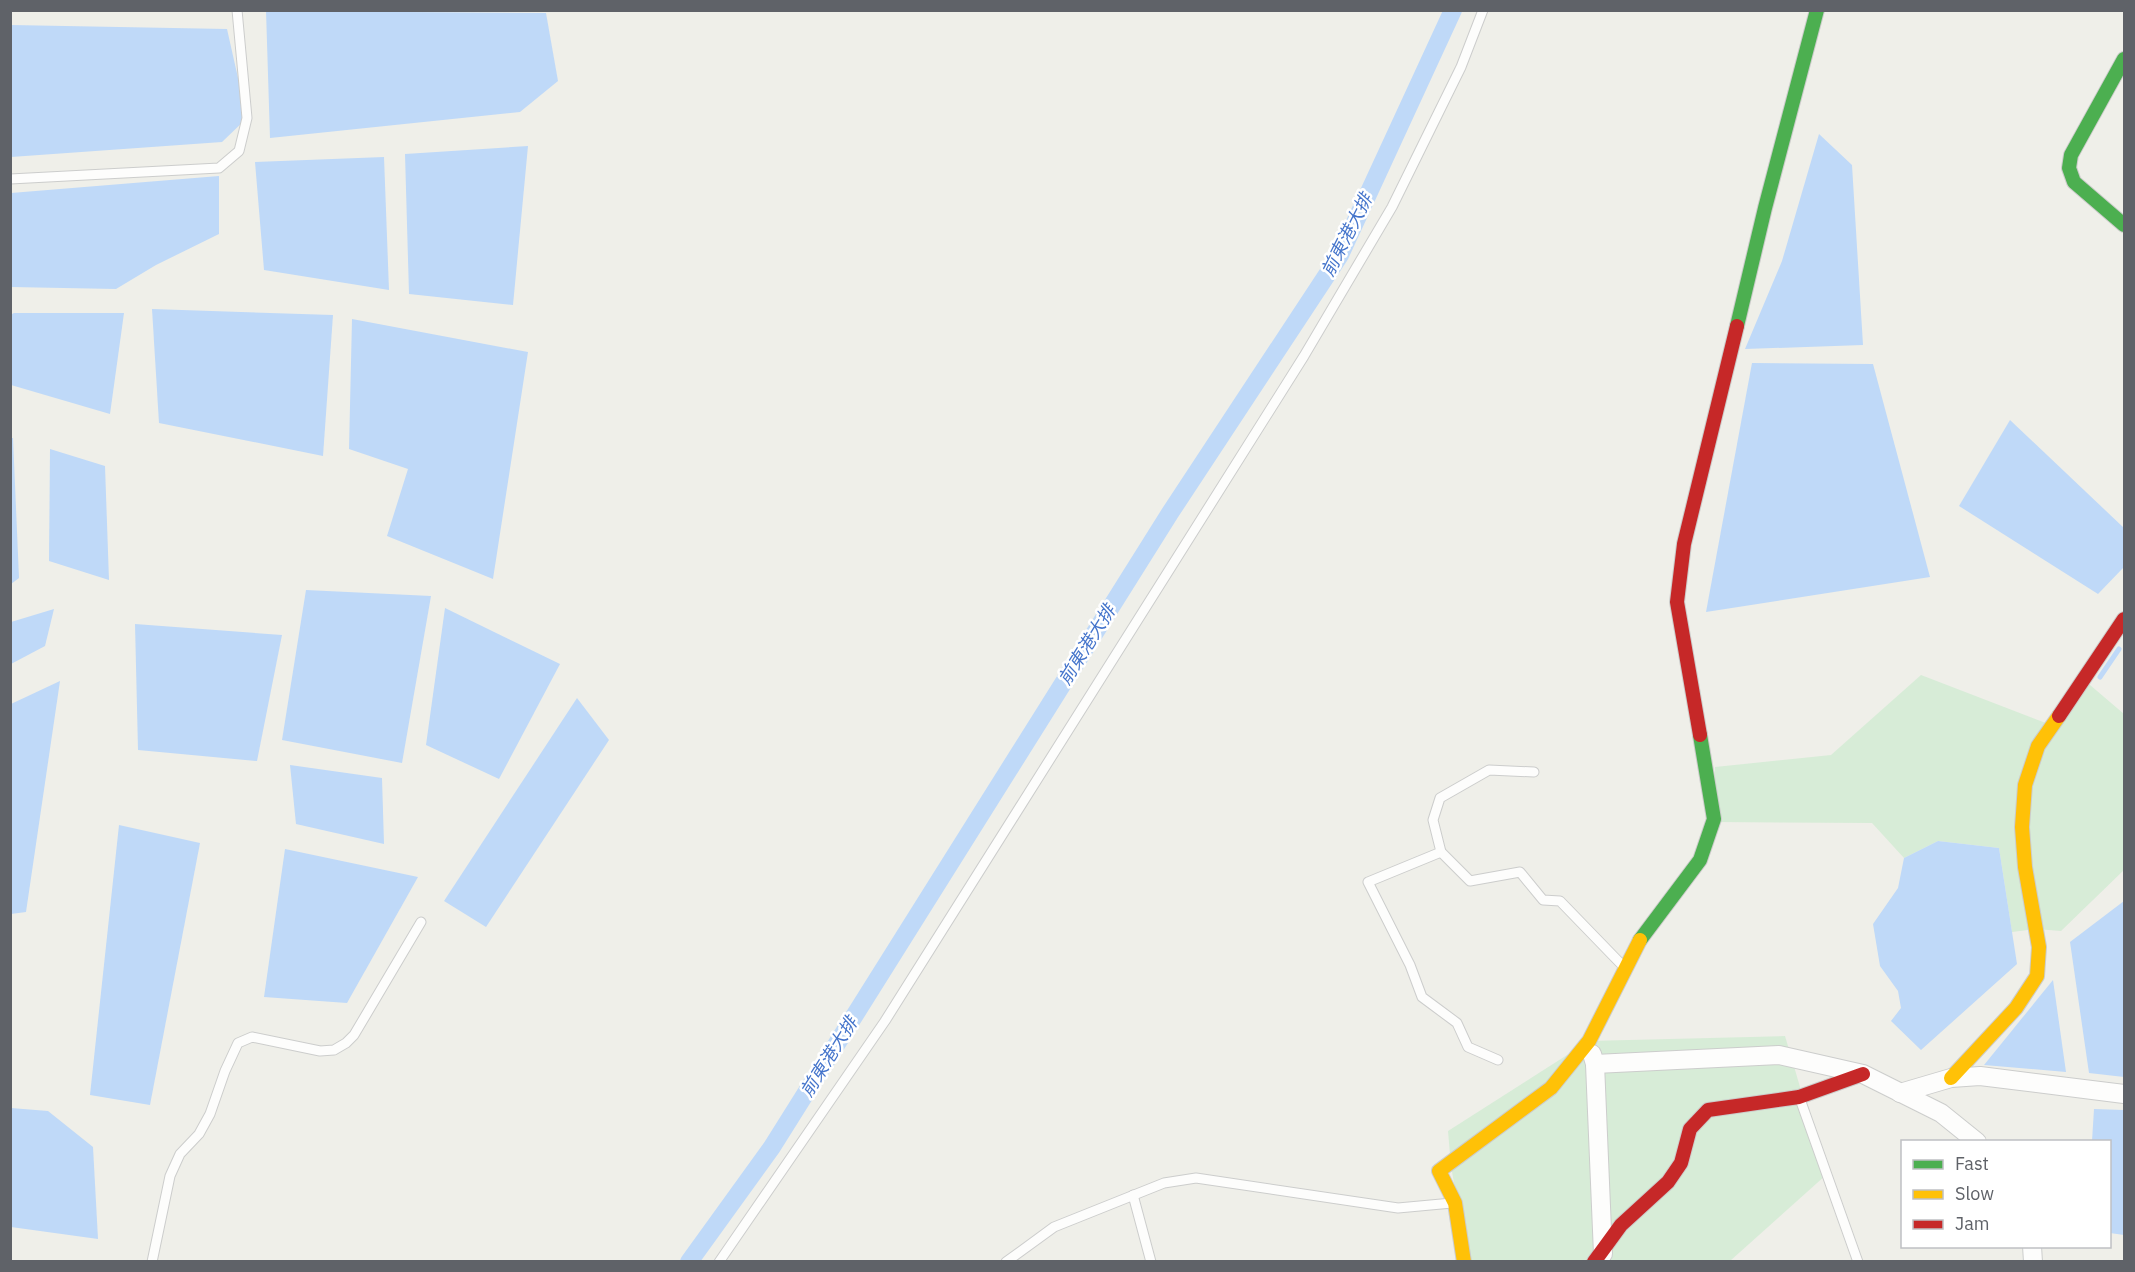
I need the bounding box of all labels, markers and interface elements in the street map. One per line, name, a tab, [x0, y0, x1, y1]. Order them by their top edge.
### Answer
water label: 前東港大排	[1316, 188, 1378, 280]
water label: 前東港大排	[1053, 599, 1121, 689]
water label: 前東港大排	[795, 1011, 863, 1101]
legend	[1901, 1140, 2111, 1248]
text: Fast	[1955, 1152, 1989, 1175]
text: Slow	[1955, 1182, 1994, 1205]
text: Jam	[1955, 1212, 1990, 1235]

